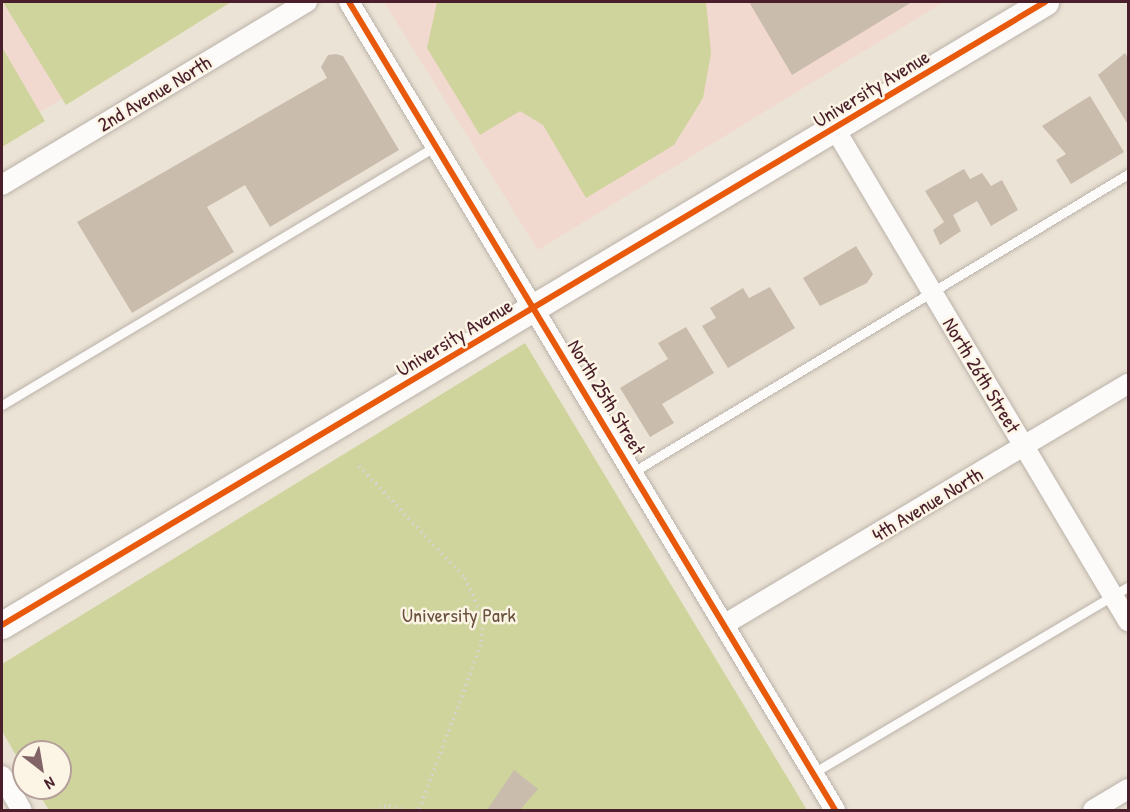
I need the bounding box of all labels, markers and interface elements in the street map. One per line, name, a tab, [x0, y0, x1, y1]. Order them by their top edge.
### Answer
street label: University Avenue	[809, 44, 933, 132]
street label: 2nd Avenue North	[93, 50, 215, 136]
street label: University Avenue	[392, 293, 516, 381]
street label: North 26th Street	[938, 313, 1026, 437]
street label: North 25th Street	[563, 335, 651, 459]
street label: 4th Avenue North	[868, 462, 986, 546]
park label: University Park	[402, 602, 516, 626]
north arrow	[12, 740, 72, 800]
text: N	[41, 772, 60, 795]

